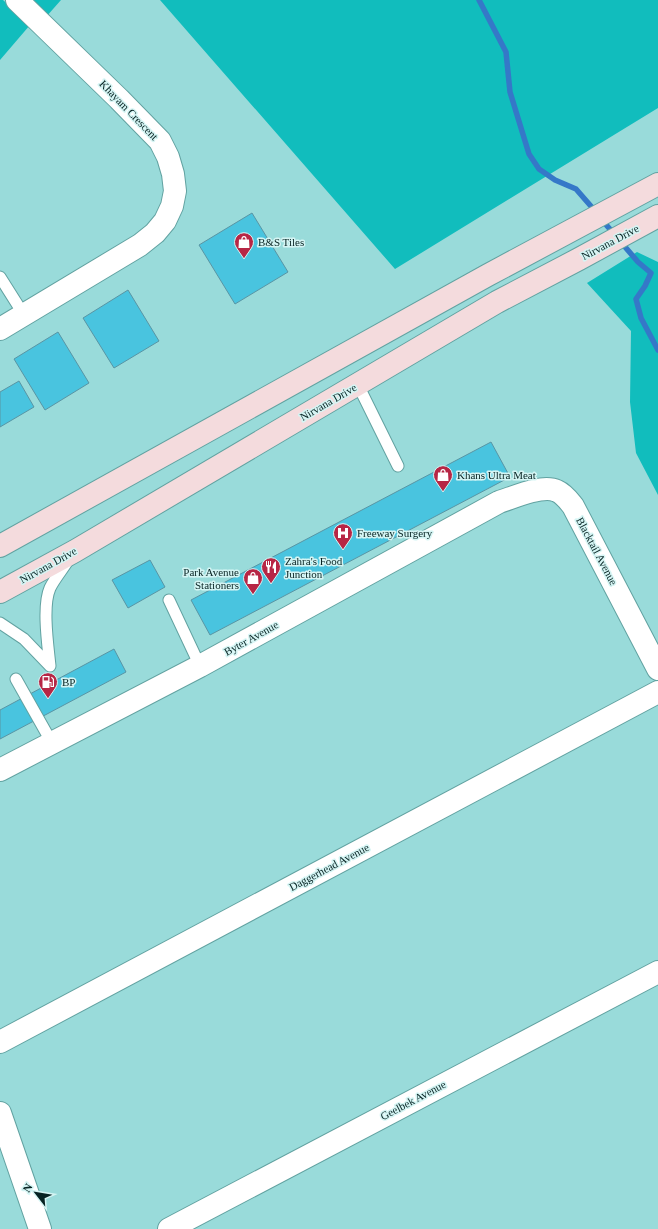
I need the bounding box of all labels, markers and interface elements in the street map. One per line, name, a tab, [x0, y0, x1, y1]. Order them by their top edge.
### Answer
street label: Khayam Crescent	[97, 78, 161, 142]
street label: Nirvana Drive	[579, 222, 641, 262]
shop icon: B&S Tiles	[233, 231, 255, 259]
place label: B&S Tiles	[258, 236, 304, 248]
street label: Nirvana Drive	[298, 381, 358, 423]
shop icon: Khans Ultra Meat	[432, 464, 454, 492]
place label: Khans Ultra Meat	[457, 469, 536, 481]
street label: Blacktail Avenue	[574, 515, 620, 587]
hospital icon: Freeway Surgery	[332, 522, 354, 550]
place label: Freeway Surgery	[357, 527, 433, 539]
street label: Nirvana Drive	[17, 544, 79, 586]
place label: Zahra's Food Junction	[285, 555, 343, 580]
restaurant icon: Zahra's Food Junction	[260, 556, 282, 584]
place label: Park Avenue Stationers	[183, 566, 239, 591]
shop icon: Park Avenue Stationers	[242, 567, 264, 595]
street label: Byter Avenue	[222, 618, 280, 658]
fuel station icon: BP	[37, 671, 59, 699]
place label: BP	[62, 676, 75, 688]
street label: Daggerhead Avenue	[287, 841, 371, 893]
street label: Geelbek Avenue	[378, 1078, 448, 1122]
north arrow	[16, 1173, 56, 1213]
text: N	[20, 1181, 35, 1194]

